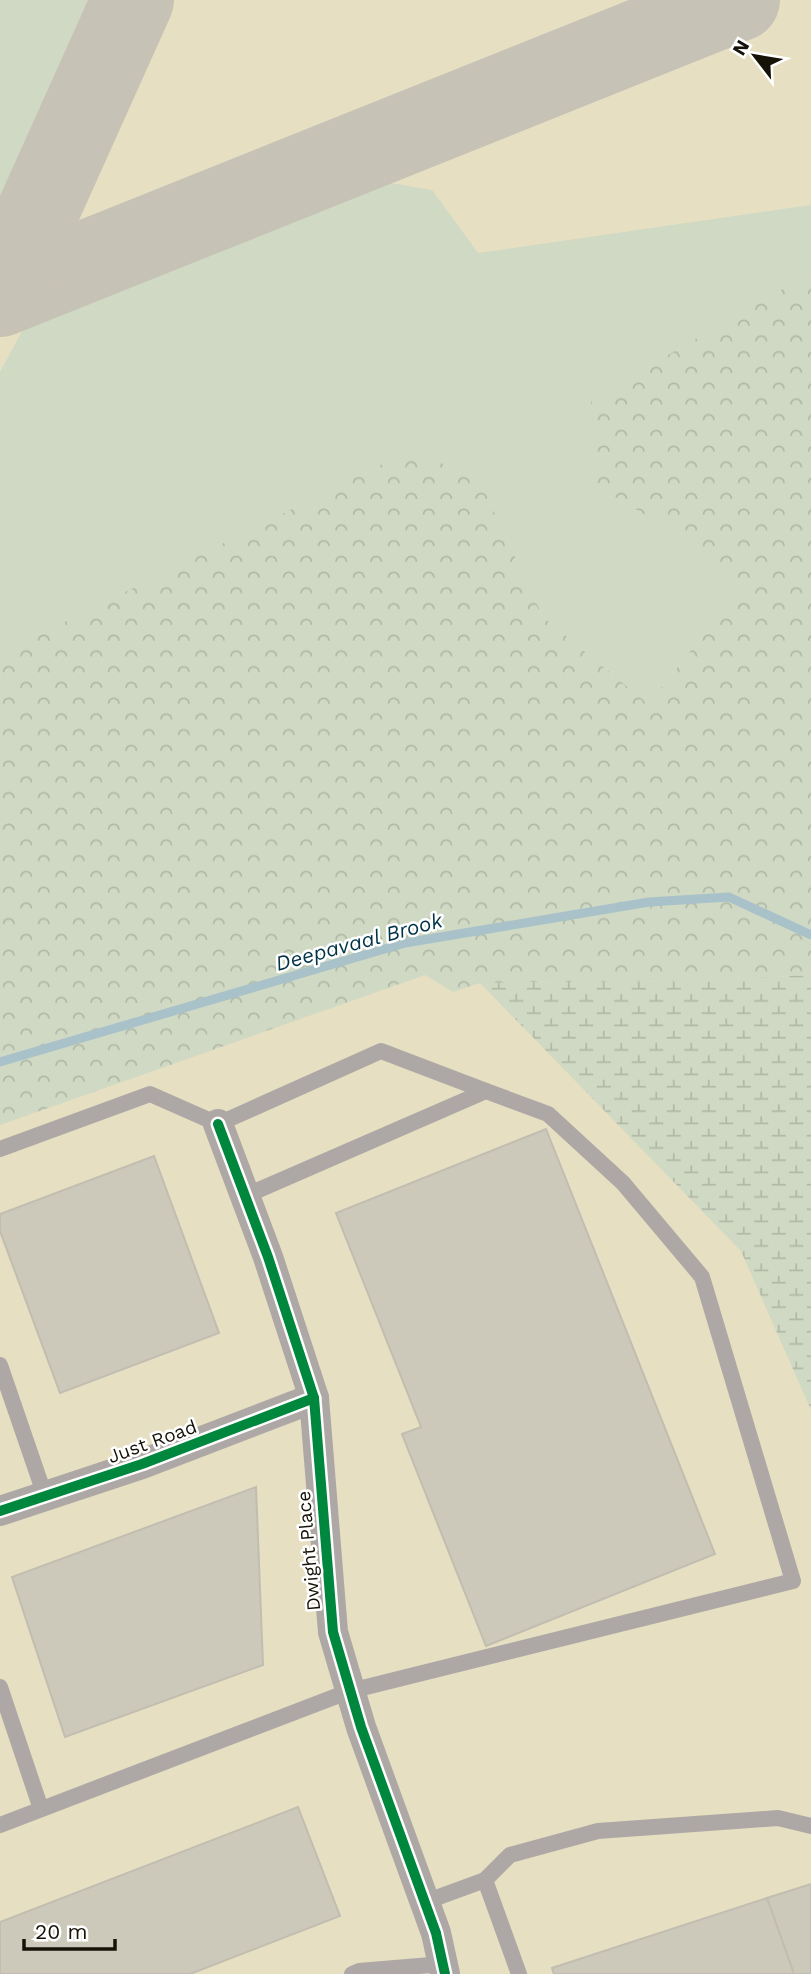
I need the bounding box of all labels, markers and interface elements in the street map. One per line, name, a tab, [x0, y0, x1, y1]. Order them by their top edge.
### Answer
north arrow	[720, 21, 790, 91]
text: N	[727, 36, 754, 59]
water label: Deepavaal Brook	[273, 907, 446, 976]
street label: Just Road	[104, 1415, 200, 1468]
street label: Dwight Place	[292, 1490, 325, 1612]
scale bar	[24, 1908, 116, 1952]
text: 20 m	[35, 1919, 87, 1944]

